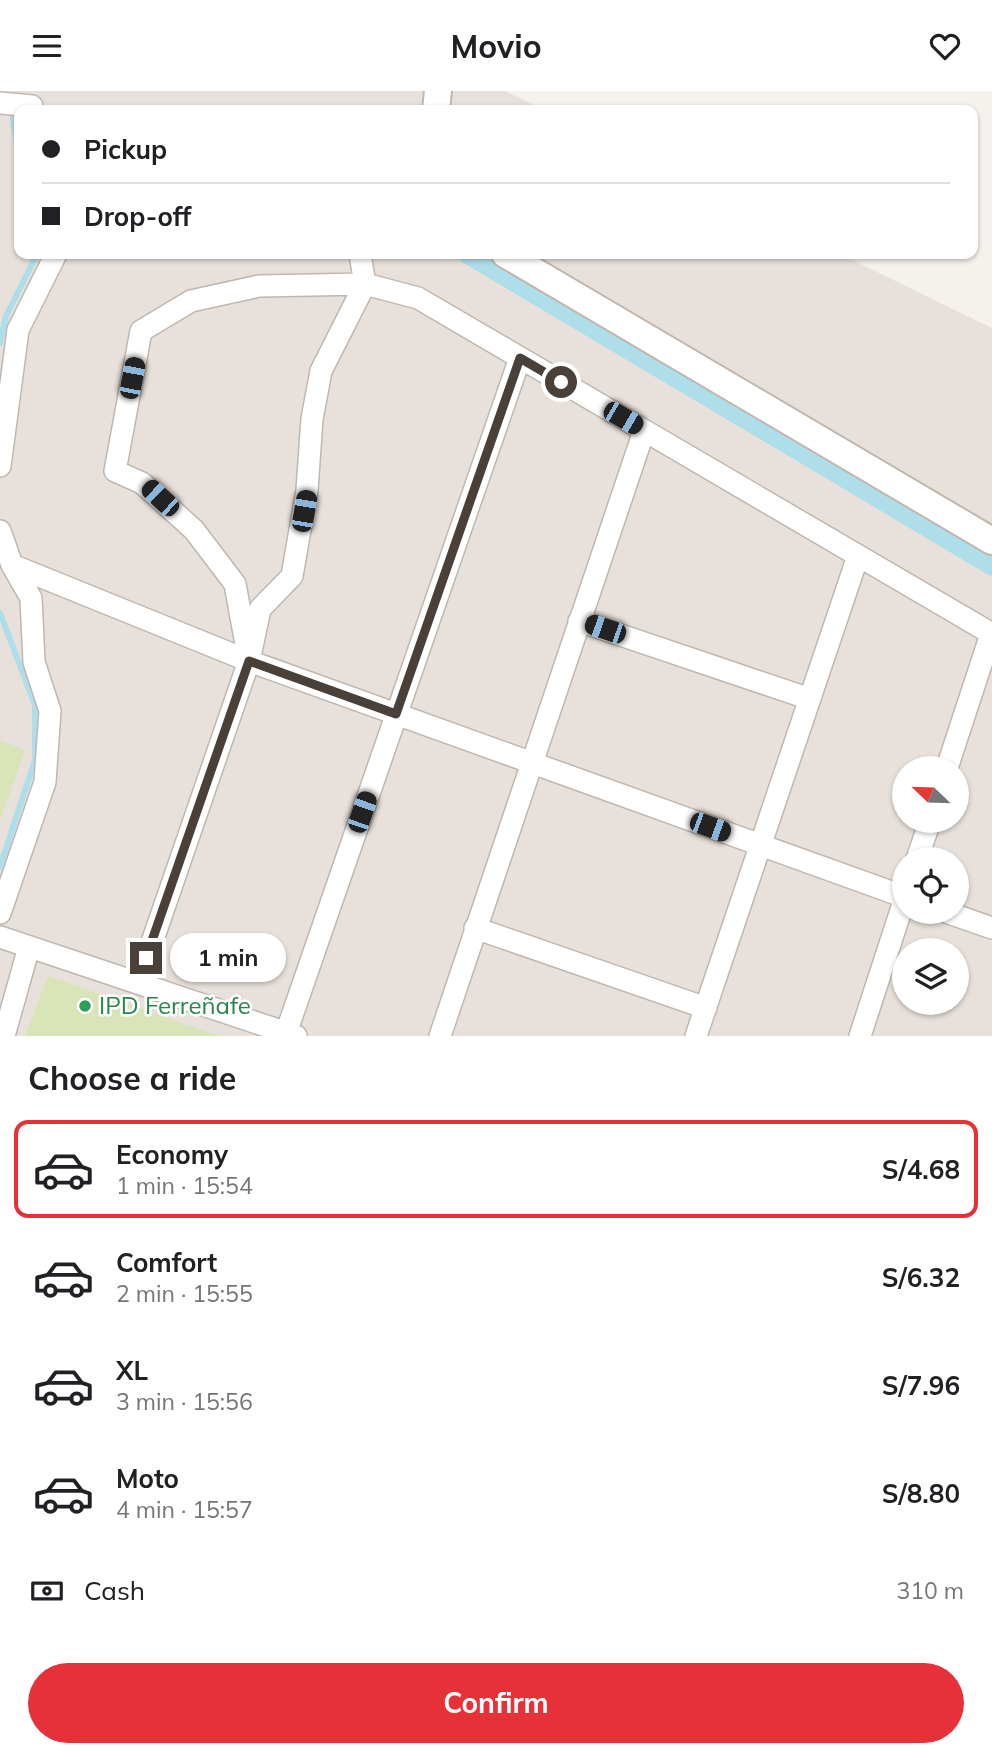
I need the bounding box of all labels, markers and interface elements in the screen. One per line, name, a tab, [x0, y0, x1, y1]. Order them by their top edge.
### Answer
text: Movio	[450, 26, 542, 66]
icon: menu	[28, 27, 66, 65]
icon: heart	[926, 27, 964, 65]
text: Pickup	[84, 133, 167, 166]
text: Drop-off	[84, 200, 191, 233]
car	[118, 355, 147, 401]
route start	[545, 366, 577, 398]
car	[600, 398, 647, 438]
car	[138, 476, 183, 520]
car	[291, 488, 318, 534]
car	[582, 612, 629, 646]
north arrow	[892, 756, 970, 833]
map controls	[892, 756, 969, 1015]
car	[346, 789, 379, 835]
car	[687, 810, 734, 844]
button: locate	[892, 847, 969, 924]
callout: 1 min	[170, 933, 286, 983]
button: layers	[892, 938, 969, 1015]
route end	[130, 942, 162, 974]
text: 1 min	[198, 943, 258, 972]
place label: IPD Ferreñafe	[99, 990, 251, 1020]
marker: IPD Ferreñafe	[77, 998, 93, 1014]
text: Choose a ride	[28, 1058, 236, 1098]
icon: car	[32, 1138, 95, 1201]
text: Economy	[116, 1138, 228, 1171]
text: S/4.68	[882, 1153, 960, 1186]
text: 1 min · 15:54	[116, 1171, 253, 1200]
icon: car	[32, 1246, 95, 1309]
text: Comfort	[116, 1246, 217, 1279]
text: S/6.32	[882, 1261, 960, 1294]
text: 2 min · 15:55	[116, 1279, 253, 1308]
icon: car	[32, 1354, 95, 1417]
text: XL	[116, 1354, 148, 1387]
text: S/7.96	[882, 1369, 960, 1402]
text: 3 min · 15:56	[116, 1387, 253, 1416]
icon: car	[32, 1462, 95, 1525]
text: Moto	[116, 1462, 179, 1495]
text: S/8.80	[882, 1477, 960, 1510]
text: 4 min · 15:57	[116, 1495, 253, 1524]
icon: cash	[28, 1572, 66, 1610]
text: Cash	[84, 1574, 145, 1607]
text: 310 m	[896, 1576, 964, 1605]
button: Confirm	[28, 1663, 964, 1743]

